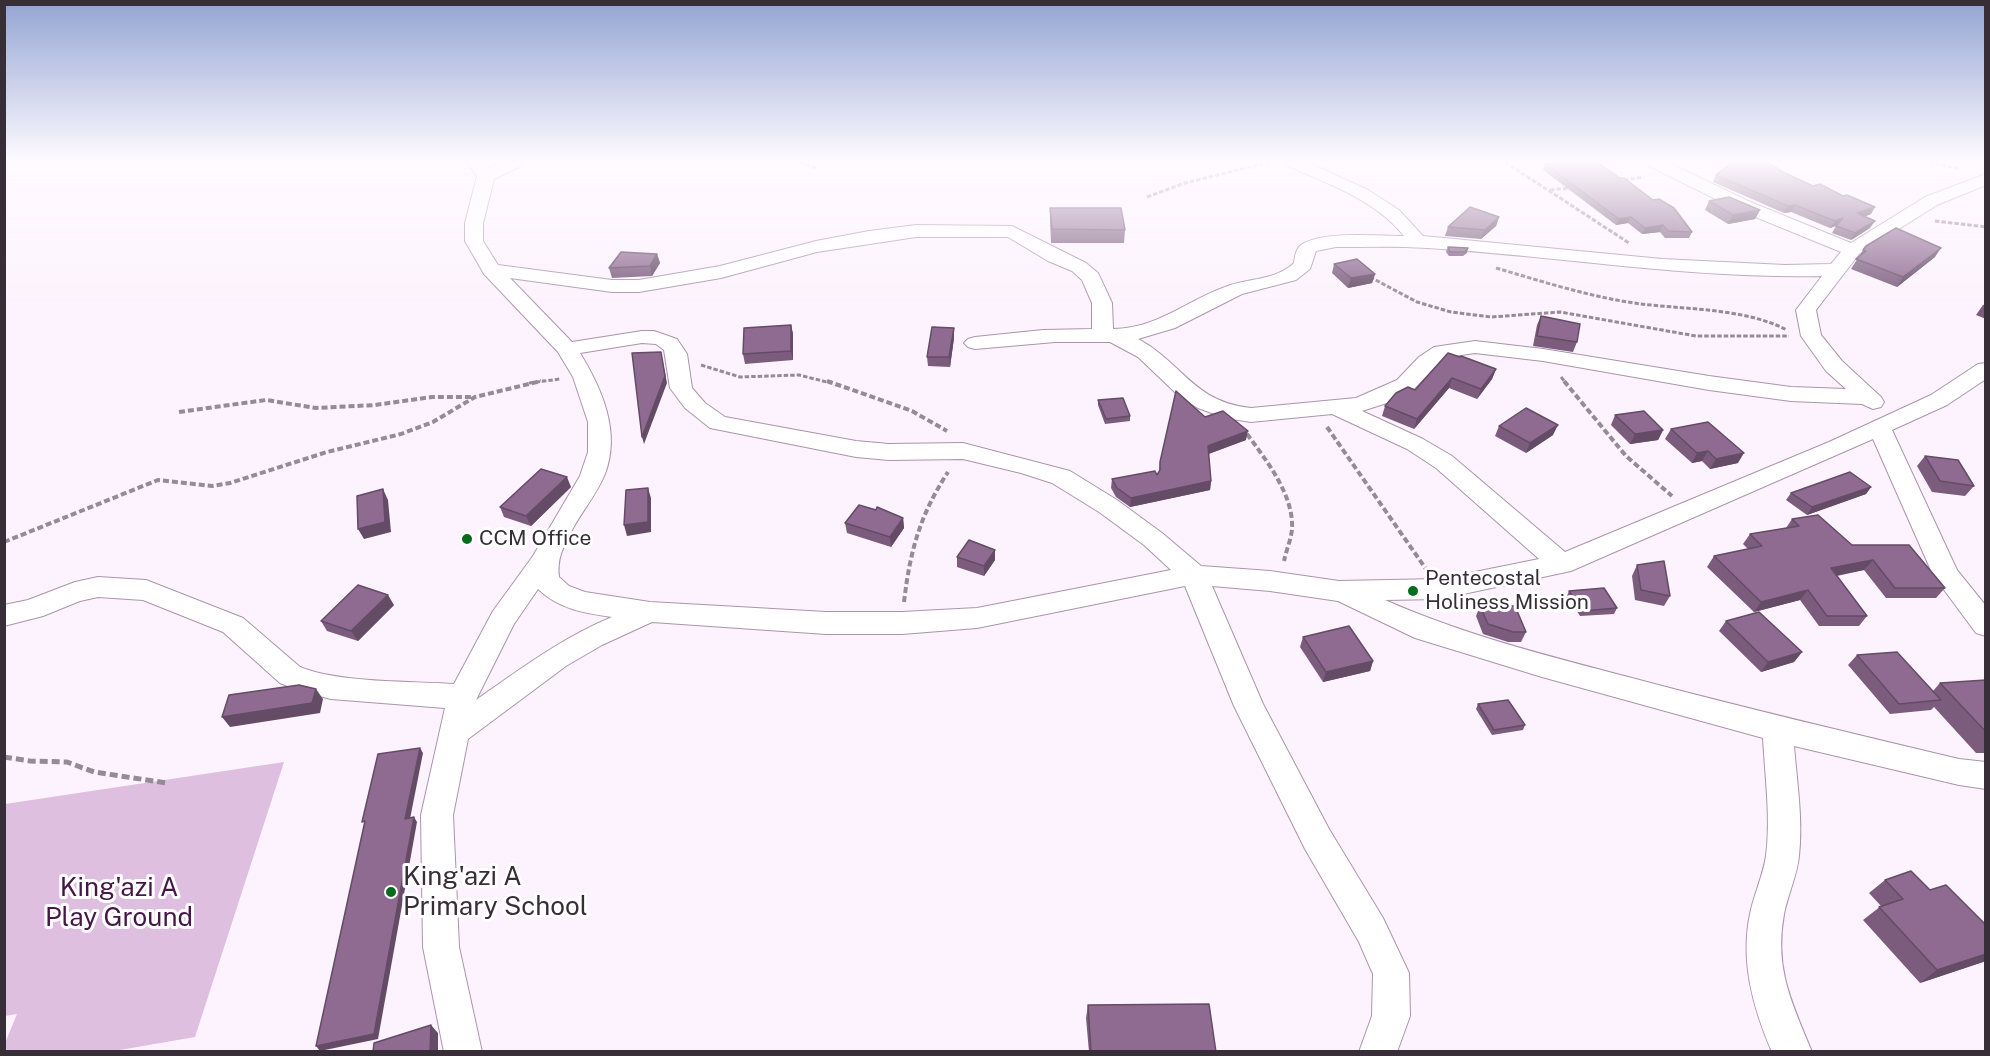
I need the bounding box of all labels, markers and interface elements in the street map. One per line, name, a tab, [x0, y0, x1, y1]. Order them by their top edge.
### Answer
place label: CCM Office	[479, 526, 591, 552]
marker: CCM Office	[460, 532, 474, 546]
place label: Pentecostal Holiness Mission	[1425, 566, 1589, 616]
marker: Pentecostal Holiness Mission	[1406, 584, 1420, 598]
place label: King'azi A Primary School	[403, 861, 588, 922]
park label: King'azi A Play Ground	[45, 872, 193, 934]
marker: King'azi A Primary School	[384, 885, 398, 899]

